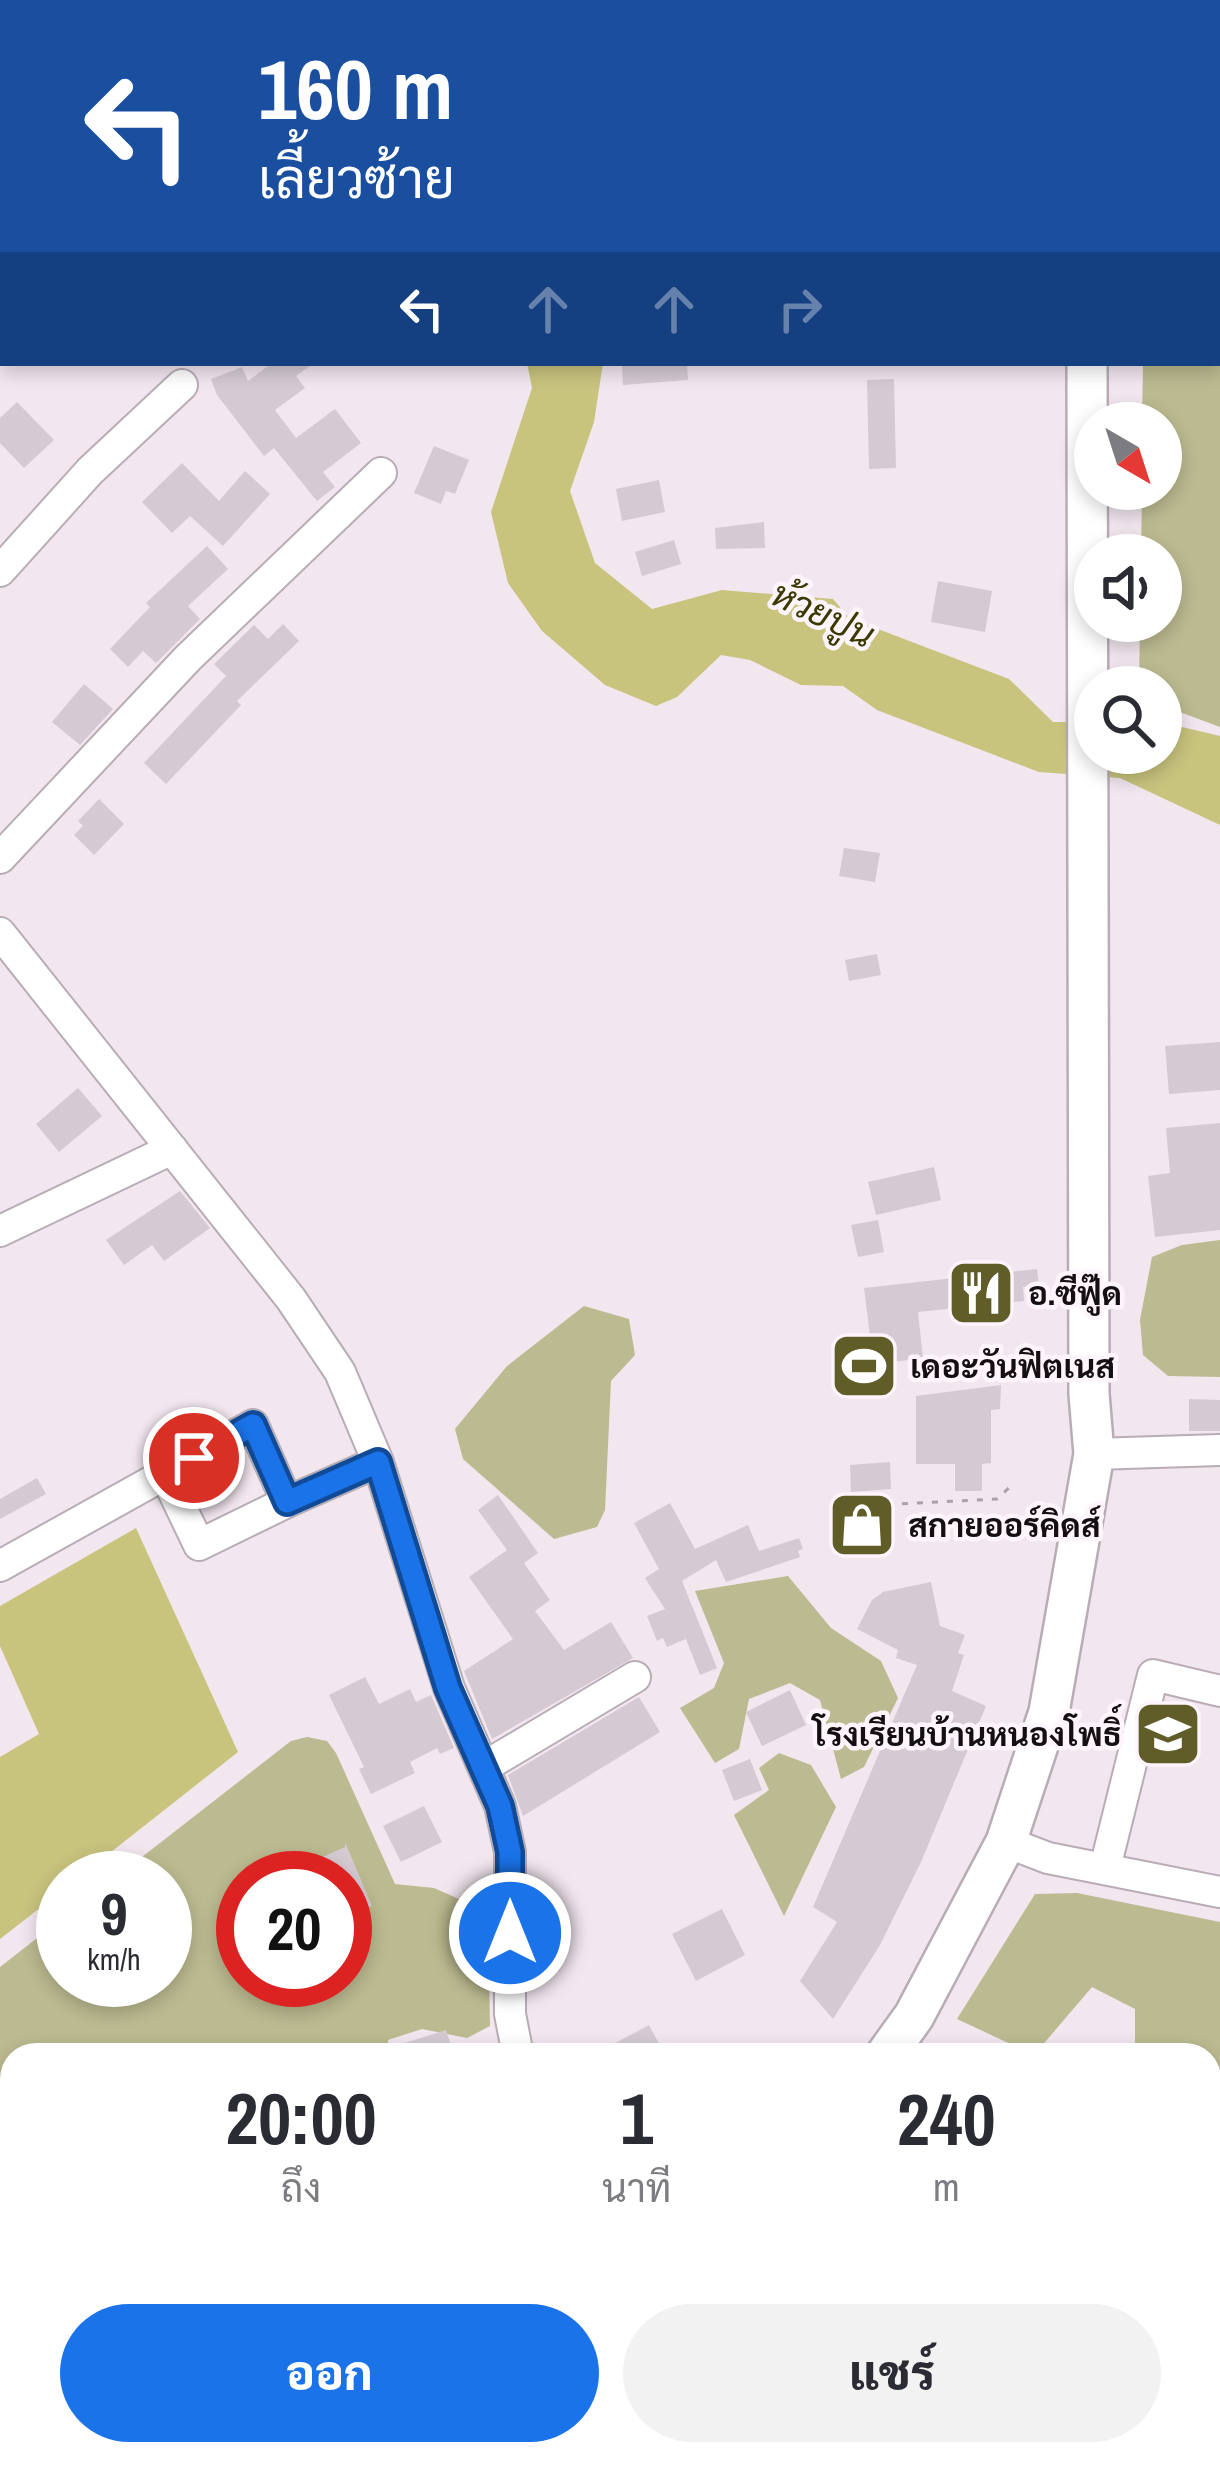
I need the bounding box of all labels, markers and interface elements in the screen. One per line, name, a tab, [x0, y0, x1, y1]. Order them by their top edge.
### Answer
text: 160 m	[258, 32, 453, 145]
icon: left	[60, 48, 216, 204]
text: เลี้ยวซ้าย	[258, 142, 455, 215]
icon: left	[389, 276, 455, 342]
icon: ahead	[515, 276, 581, 342]
icon: ahead	[641, 276, 707, 342]
icon: right	[767, 276, 833, 342]
north arrow	[1074, 402, 1182, 510]
map controls	[1074, 402, 1182, 774]
button: sound	[1074, 534, 1182, 642]
water label: ห้วยปูน	[763, 569, 882, 660]
button: search	[1074, 666, 1182, 774]
restaurant icon: อ.ซีฟู๊ด	[946, 1258, 1016, 1328]
place label: อ.ซีฟู๊ด	[1028, 1271, 1122, 1316]
sports icon: เดอะวันฟิตเนส	[829, 1331, 899, 1401]
place label: เดอะวันฟิตเนส	[910, 1344, 1115, 1388]
pin	[143, 1407, 245, 1509]
icon: arrive	[161, 1425, 227, 1491]
shop icon: สกายออร์คิดส์	[827, 1490, 897, 1560]
place label: สกายออร์คิดส์	[908, 1503, 1101, 1547]
school or university icon: โรงเรียนบ้านหนองโพธิ์	[1133, 1699, 1203, 1769]
place label: โรงเรียนบ้านหนองโพธิ์	[811, 1704, 1122, 1756]
speed limit sign: 20	[216, 1851, 372, 2007]
position arrow	[447, 1870, 573, 1996]
text: 9	[100, 1873, 128, 1954]
text: km/h	[87, 1939, 141, 1979]
text: 20:00	[226, 2069, 377, 2166]
text: 1	[620, 2069, 653, 2166]
text: 240	[897, 2070, 995, 2167]
text: m	[933, 2161, 960, 2213]
text: ถึง	[281, 2162, 321, 2214]
text: นาที	[602, 2162, 671, 2214]
button: ออก	[60, 2304, 599, 2442]
button: แชร์	[623, 2304, 1161, 2442]

